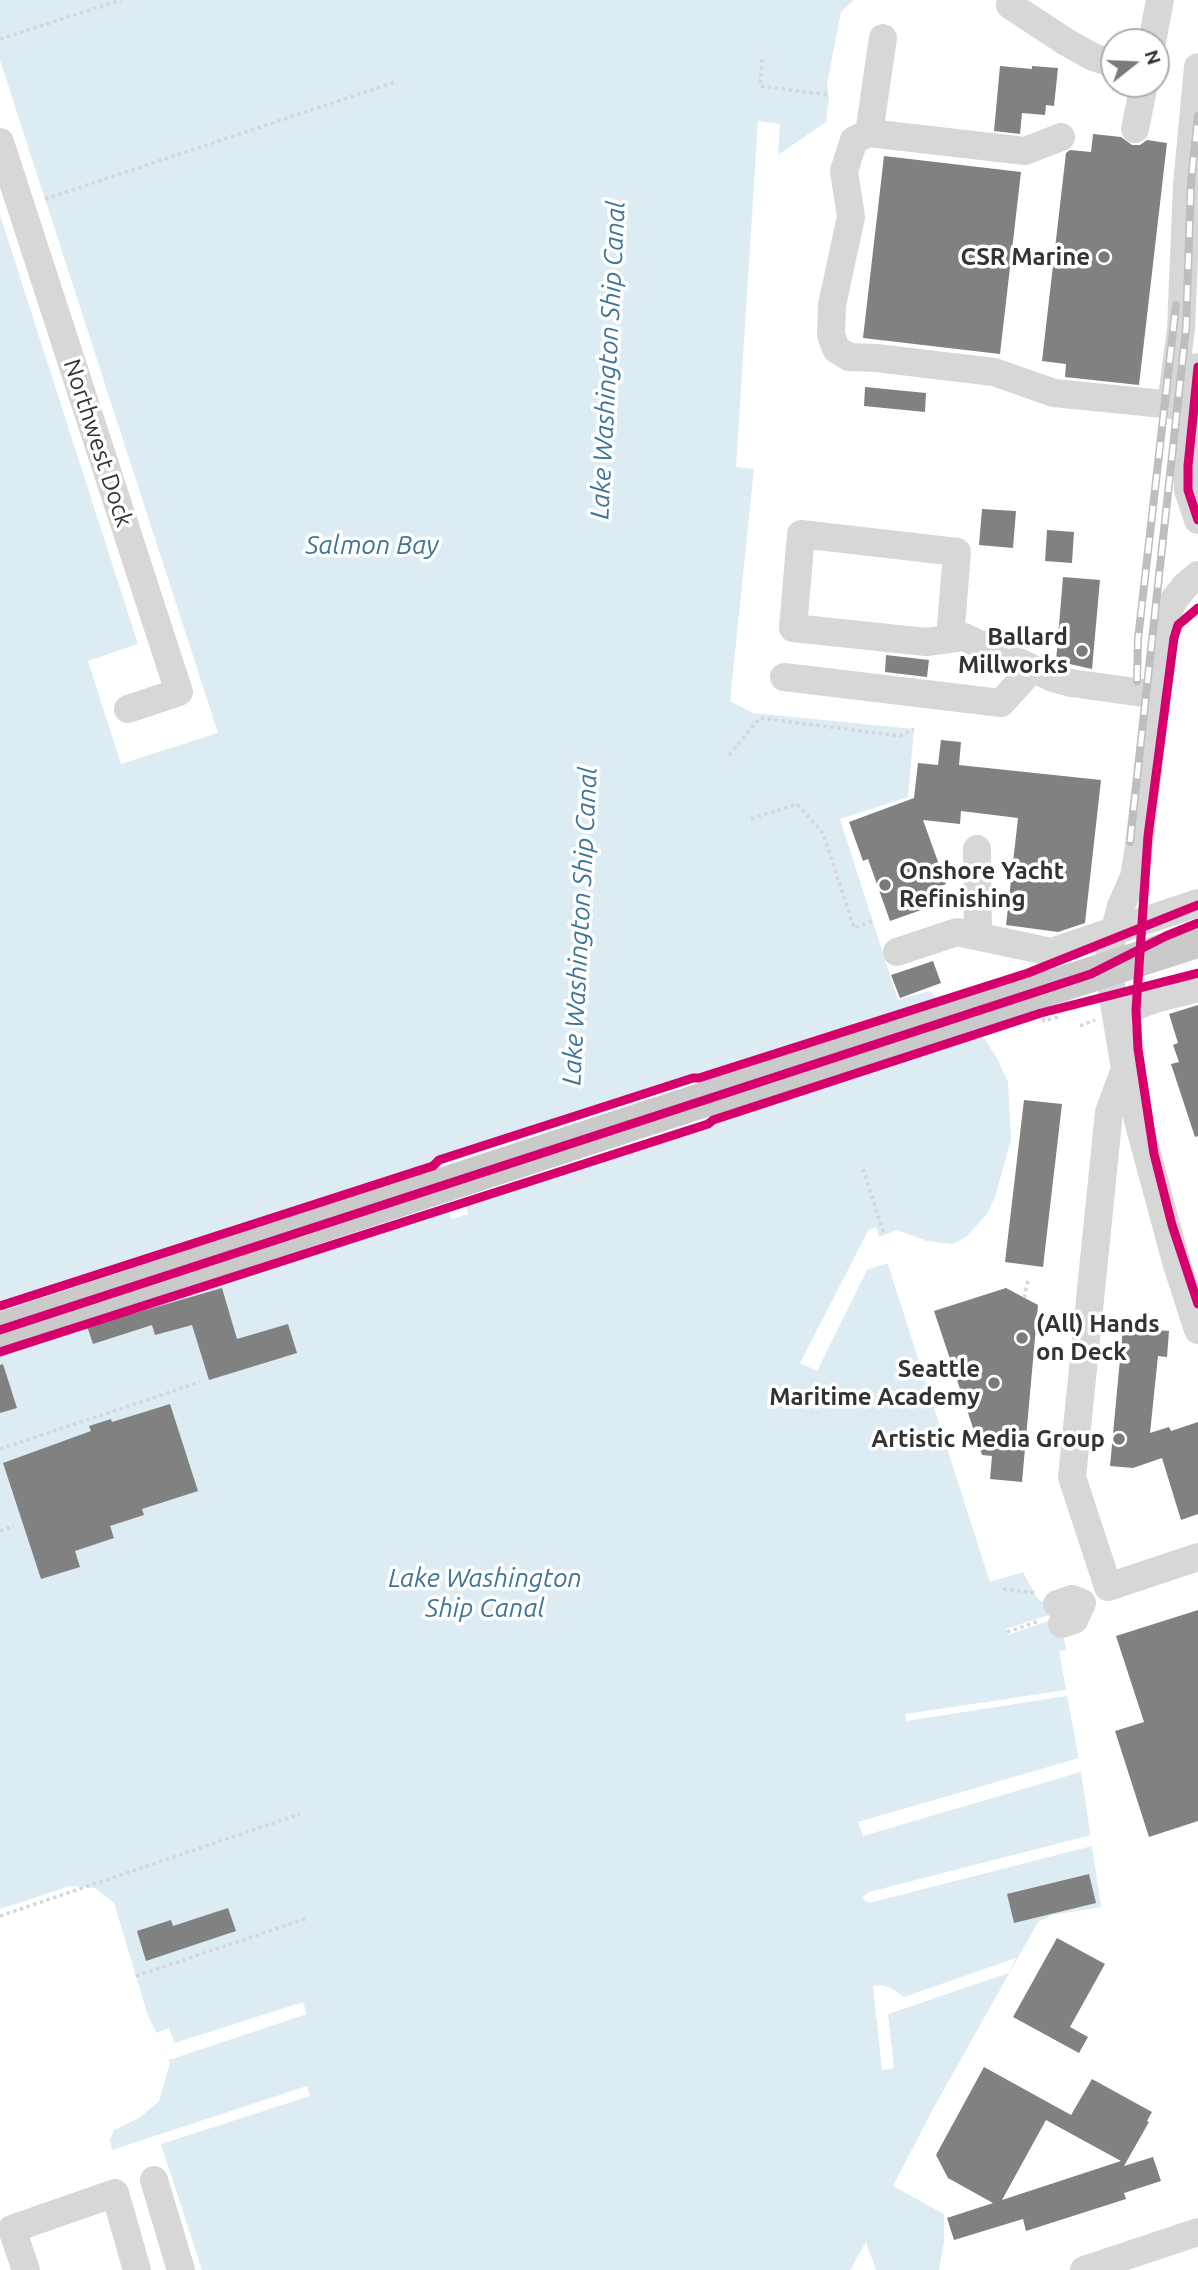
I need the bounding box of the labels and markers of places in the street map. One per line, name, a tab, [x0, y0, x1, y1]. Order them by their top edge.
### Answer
place label: CSR Marine	[960, 243, 1090, 271]
marker: CSR Marine	[1096, 249, 1112, 265]
place label: Ballard Millworks	[958, 623, 1068, 679]
marker: Ballard Millworks	[1074, 643, 1090, 659]
place label: Onshore Yacht Refinishing	[899, 857, 1064, 913]
marker: Onshore Yacht Refinishing	[877, 877, 893, 893]
place label: (All) Hands on Deck	[1036, 1310, 1159, 1366]
marker: (All) Hands on Deck	[1014, 1330, 1030, 1346]
place label: Seattle Maritime Academy	[769, 1355, 980, 1411]
marker: Seattle Maritime Academy	[986, 1375, 1002, 1391]
place label: Artistic Media Group	[871, 1425, 1105, 1453]
marker: Artistic Media Group	[1111, 1431, 1127, 1447]

